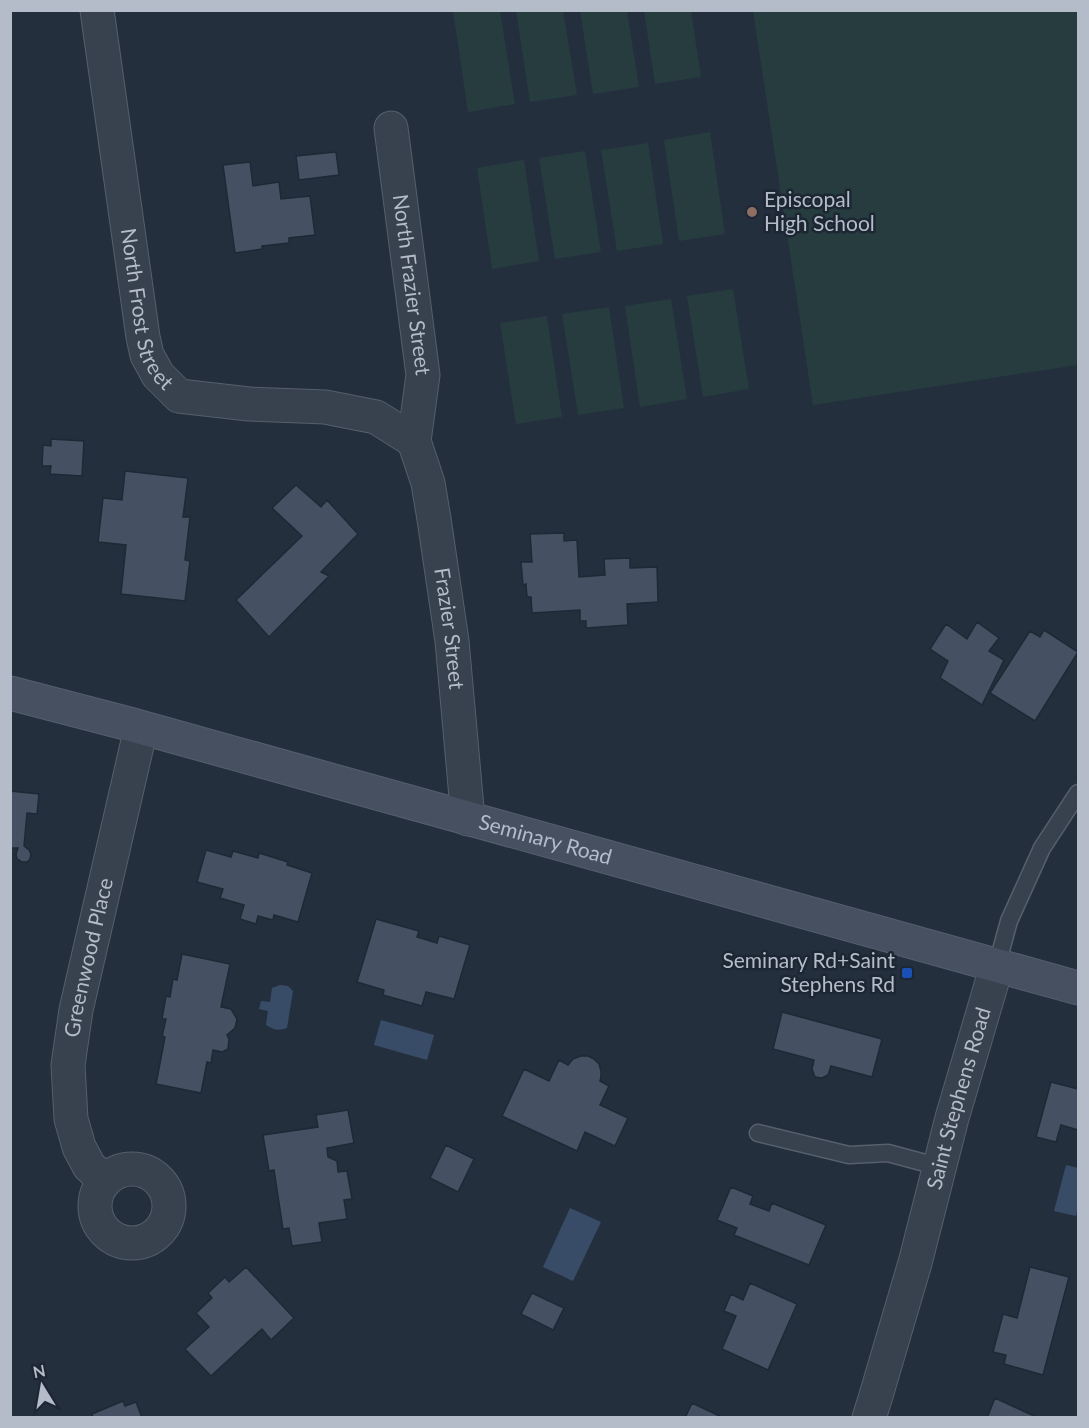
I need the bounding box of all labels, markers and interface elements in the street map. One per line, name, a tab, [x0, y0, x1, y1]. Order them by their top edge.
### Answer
place label: Episcopal High School	[764, 186, 875, 235]
street label: North Frazier Street	[389, 192, 437, 377]
marker: Episcopal High School	[745, 205, 759, 219]
street label: North Frost Street	[117, 226, 180, 395]
street label: Frazier Street	[430, 566, 470, 691]
street label: Seminary Road	[476, 808, 615, 869]
street label: Greenwood Place	[58, 875, 117, 1039]
place label: Seminary Rd+Saint Stephens Rd	[722, 947, 895, 996]
marker: Seminary Rd+Saint Stephens Rd	[900, 966, 914, 980]
street label: Saint Stephens Road	[920, 1004, 995, 1192]
north arrow	[12, 1356, 72, 1416]
text: N	[31, 1360, 47, 1381]

